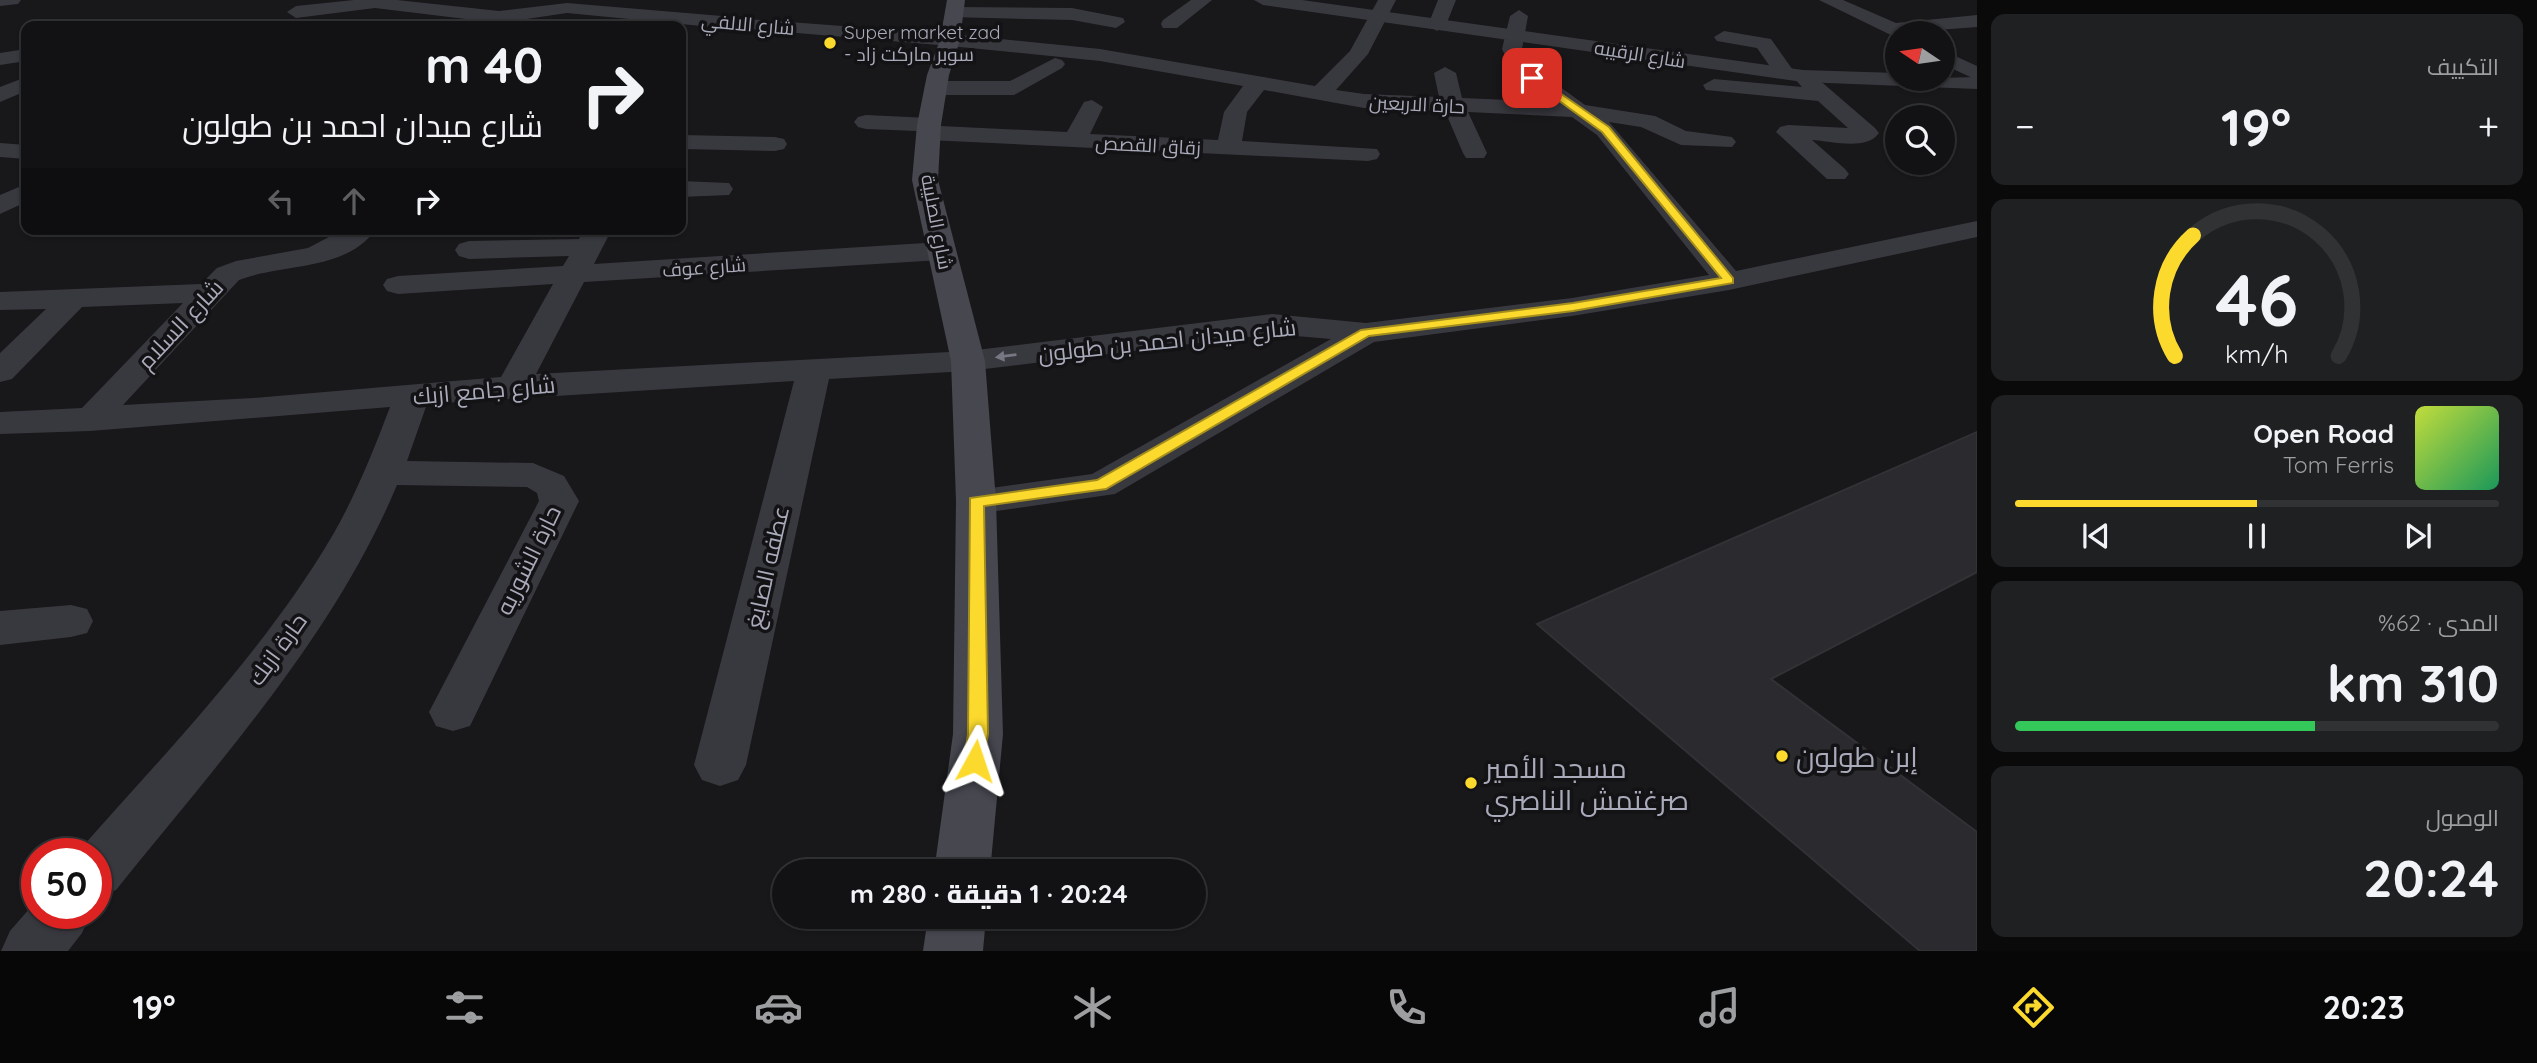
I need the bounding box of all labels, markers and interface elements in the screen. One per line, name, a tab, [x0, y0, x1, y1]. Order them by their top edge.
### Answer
street label: شارع الالفي	[700, 8, 796, 43]
place label: Super market zad - سوبر ماركت زاد	[844, 20, 1001, 66]
north arrow	[1885, 21, 1955, 91]
map controls	[1885, 21, 1955, 175]
text: 40 m	[425, 34, 543, 95]
marker: Super market zad - سوبر ماركت زاد	[822, 35, 838, 51]
street label: شارع الرقيبه	[1593, 35, 1687, 75]
pin	[1502, 48, 1562, 108]
icon: right	[567, 49, 658, 140]
text: التكييف	[2427, 52, 2499, 81]
icon: arrive	[1513, 59, 1551, 97]
street label: حارة الاربعين	[1369, 90, 1465, 118]
text: 19°	[2221, 94, 2291, 159]
text: −	[2015, 102, 2035, 150]
text: +	[2478, 102, 2499, 150]
text: شارع ميدان احمد بن طولون	[182, 105, 543, 145]
button: search	[1885, 105, 1955, 175]
street label: زقاق القصص	[1095, 130, 1201, 161]
street label: شارع الصليبة	[914, 172, 958, 272]
icon: left	[262, 182, 300, 220]
icon: ahead	[335, 182, 373, 220]
icon: right	[408, 182, 446, 220]
street label: شارع عوف	[661, 252, 747, 284]
text: 46	[2215, 254, 2299, 345]
street label: شارع السلام	[131, 273, 231, 377]
street label: شارع ميدان احمد بن طولون	[1037, 312, 1298, 370]
text: km/h	[2225, 338, 2289, 369]
one-way arrow	[995, 351, 1017, 362]
street label: شارع جامع ازبك	[411, 369, 557, 413]
text: Open Road	[2253, 417, 2394, 450]
text: Tom Ferris	[2283, 450, 2394, 479]
street label: حارة الشوريه	[489, 501, 567, 619]
street label: عطفه الصايغ	[739, 503, 797, 631]
icon: previous	[2077, 517, 2115, 555]
icon: pause	[2238, 517, 2276, 555]
icon: next	[2399, 517, 2437, 555]
street label: حارة ازبك	[241, 607, 313, 691]
text: المدى · 62%	[2378, 608, 2499, 637]
text: 310 km	[2327, 650, 2499, 715]
position arrow	[938, 724, 1012, 798]
place label: إبن طولون	[1796, 739, 1918, 775]
marker: إبن طولون	[1774, 748, 1790, 764]
place label: مسجد الأمير صرغتمش الناصري	[1483, 750, 1689, 822]
marker: مسجد الأمير صرغتمش الناصري	[1463, 775, 1479, 791]
text: الوصول	[2426, 803, 2499, 832]
speed limit sign: 50	[21, 838, 112, 929]
text: 20:24	[2363, 845, 2499, 910]
text: 20:24 · 1 دقيقة · 280 m	[850, 877, 1128, 910]
icon: filters	[440, 983, 489, 1032]
icon: car	[754, 983, 803, 1032]
icon: climate	[1068, 983, 1117, 1032]
icon: phone	[1382, 983, 1431, 1032]
icon: music	[1695, 983, 1744, 1032]
icon: directions	[2009, 983, 2058, 1032]
text: 19°	[132, 987, 176, 1027]
text: 20:23	[2323, 987, 2405, 1027]

